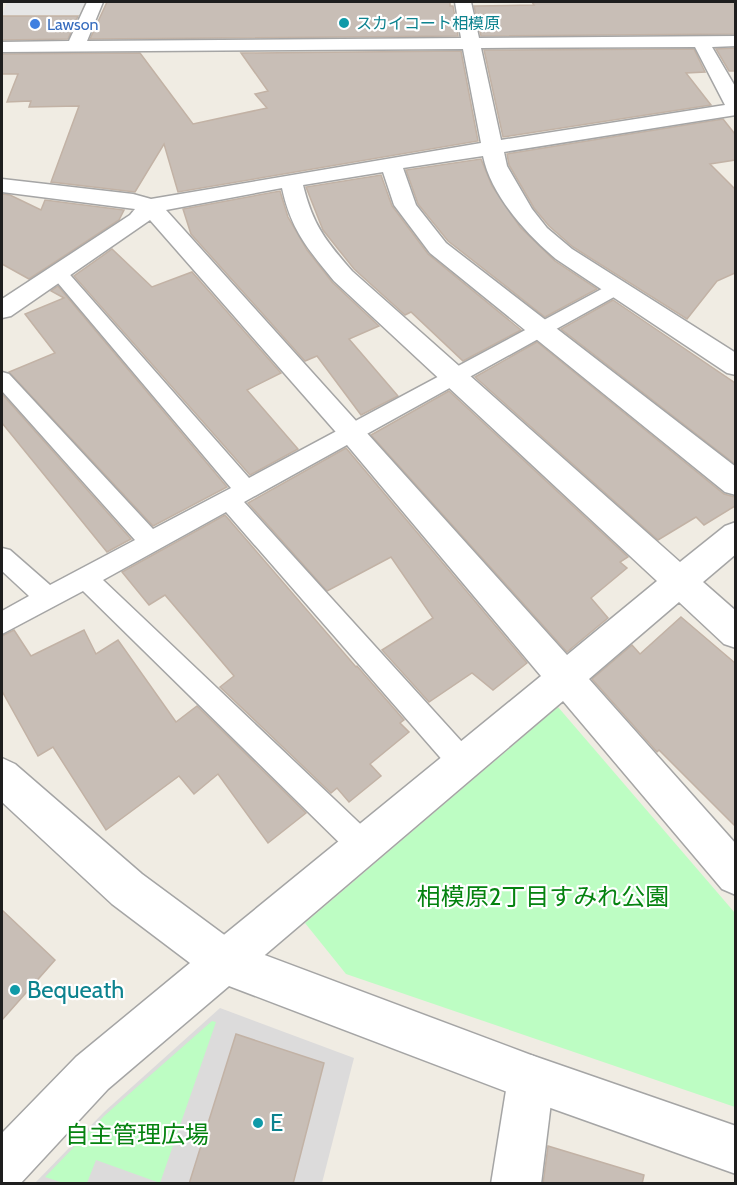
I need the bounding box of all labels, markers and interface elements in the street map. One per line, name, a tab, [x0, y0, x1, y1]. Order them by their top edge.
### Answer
place label: スカイコート相模原	[356, 14, 500, 33]
place label: Lawson	[47, 15, 99, 34]
marker: スカイコート相模原	[337, 16, 351, 30]
marker: Lawson	[28, 17, 42, 31]
park label: 相模原2丁目すみれ公園	[417, 882, 669, 911]
place label: Bequeath	[27, 975, 124, 1004]
marker: Bequeath	[8, 983, 22, 997]
place label: E	[270, 1108, 283, 1137]
marker: E	[251, 1116, 265, 1130]
park label: 自主管理広場	[65, 1120, 209, 1149]

